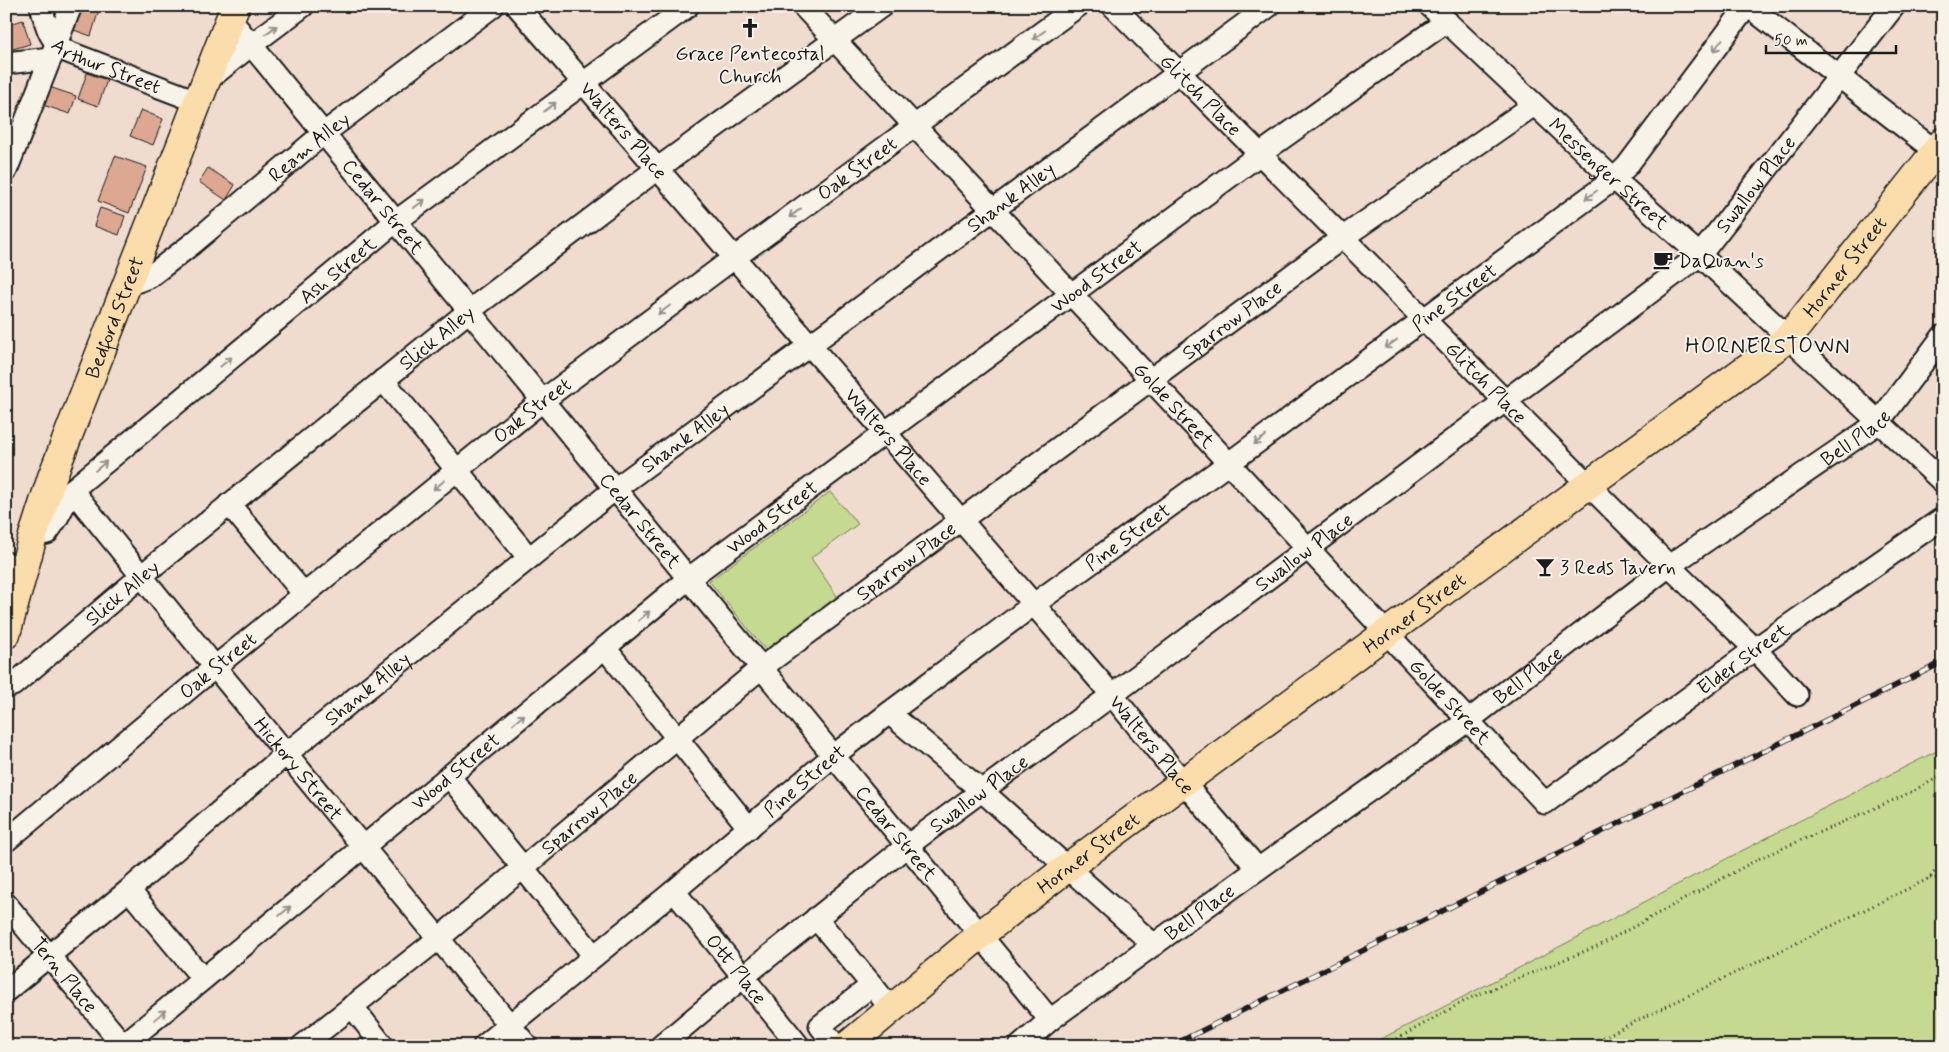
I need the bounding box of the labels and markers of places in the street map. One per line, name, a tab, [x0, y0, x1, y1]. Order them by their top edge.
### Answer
church icon: Grace Pentecostal Church	[739, 17, 761, 39]
place label: Grace Pentecostal Church	[675, 41, 825, 91]
place label: DaQuan's	[1678, 248, 1764, 275]
cafe icon: DaQuan's	[1652, 249, 1674, 271]
place label: 3 Reds Tavern	[1560, 555, 1676, 582]
bar icon: 3 Reds Tavern	[1534, 556, 1556, 578]

